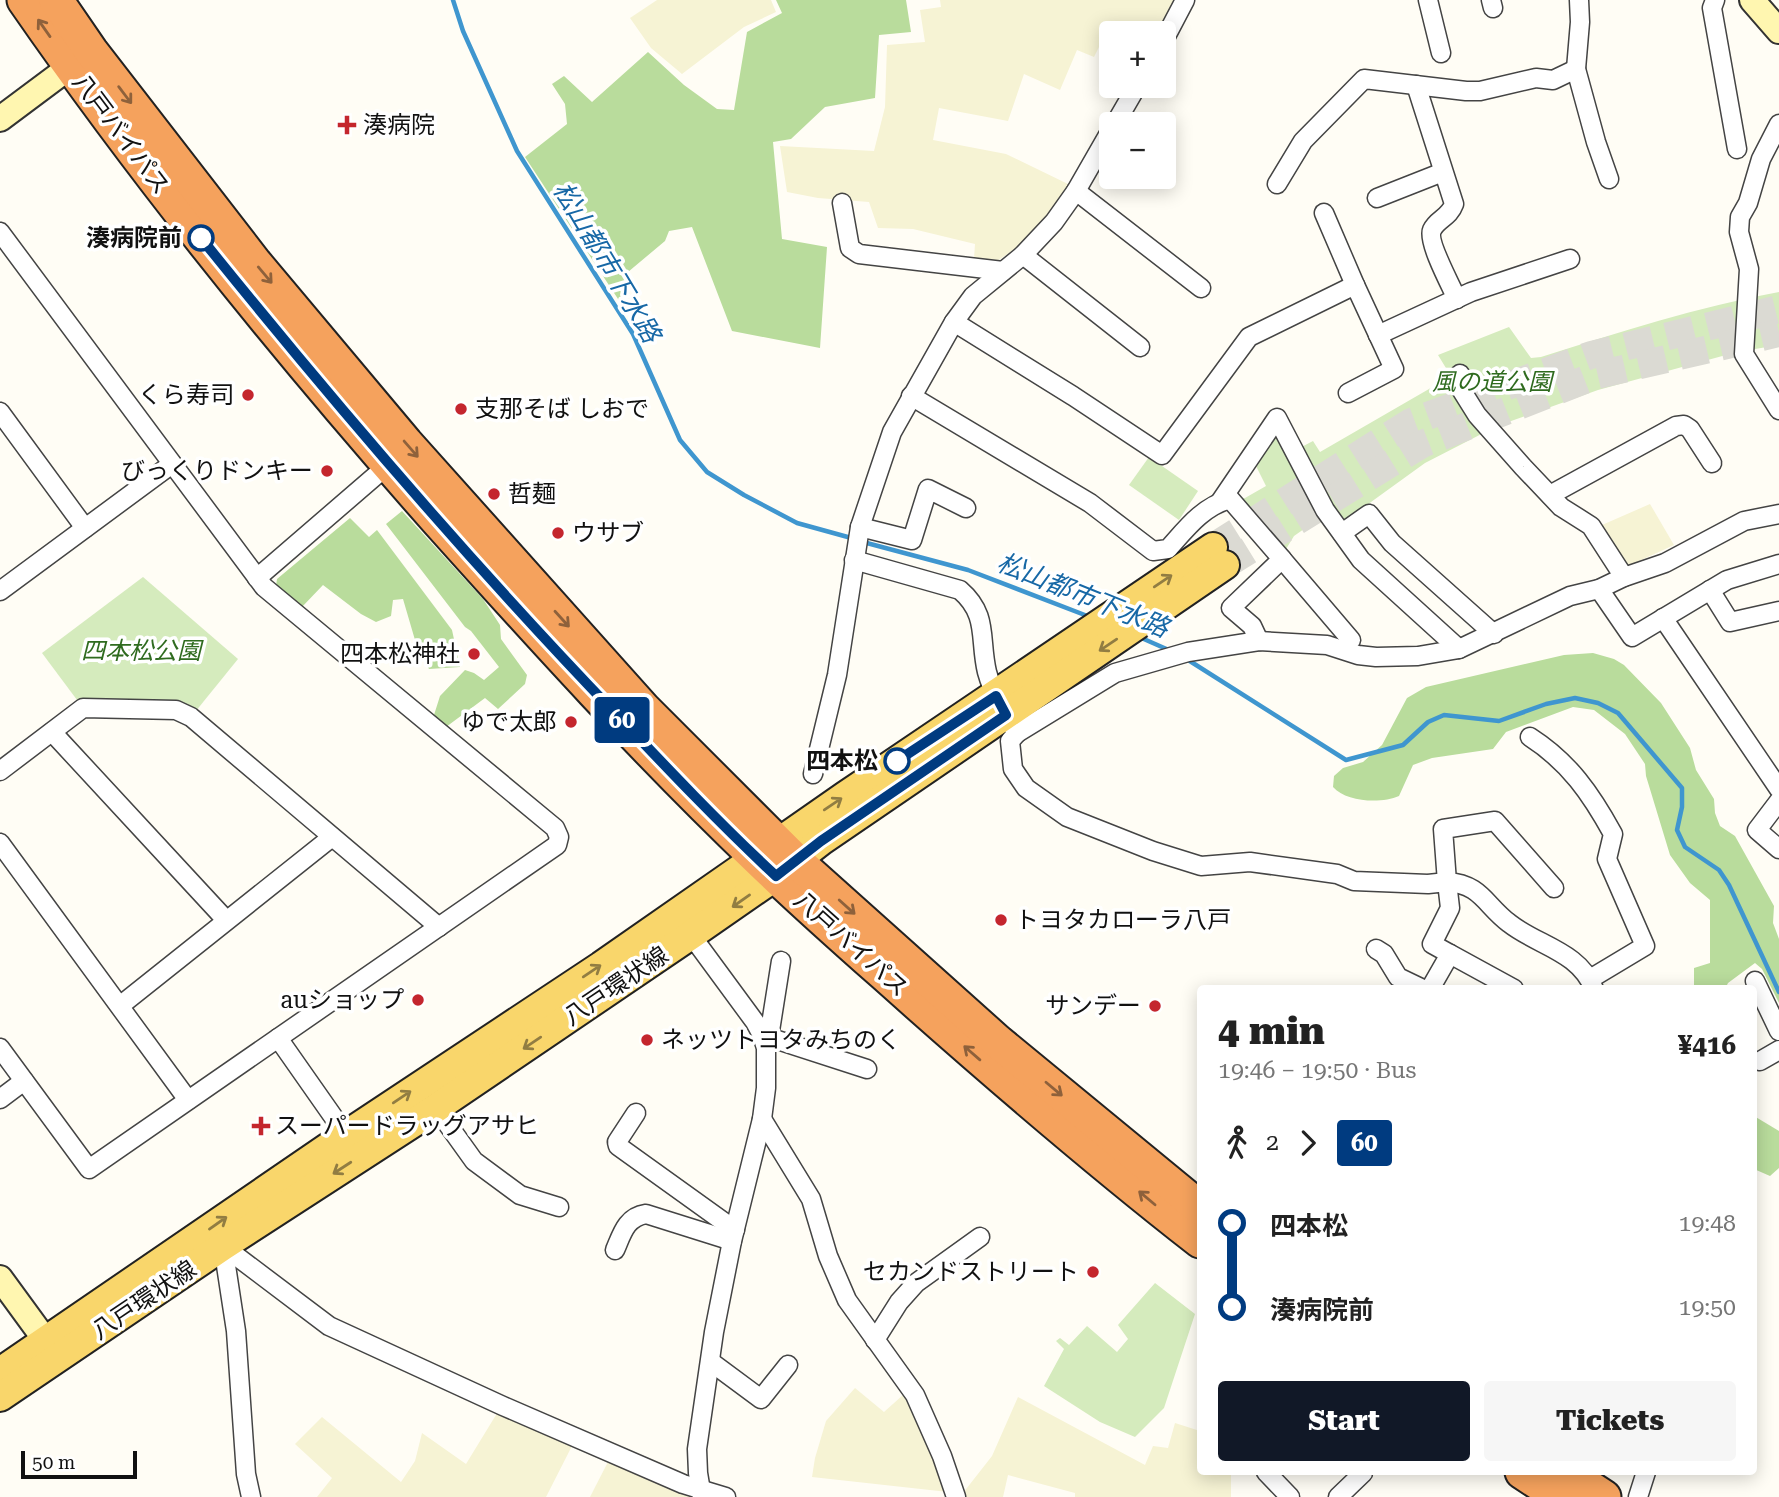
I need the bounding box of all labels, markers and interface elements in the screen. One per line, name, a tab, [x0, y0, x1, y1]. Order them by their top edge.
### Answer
one-way arrow	[37, 19, 51, 38]
map controls	[1099, 21, 1176, 189]
button: +	[1099, 21, 1176, 98]
street label: 八戸バイパス	[67, 68, 175, 200]
one-way arrow	[117, 85, 132, 104]
place label: 湊病院	[363, 111, 435, 139]
button: −	[1099, 112, 1176, 189]
marker: 湊病院	[337, 115, 357, 135]
water label: 松山都市下水路	[547, 176, 668, 349]
place label: 湊病院前	[86, 224, 182, 252]
marker: 湊病院前	[188, 225, 214, 251]
one-way arrow	[257, 265, 273, 283]
park label: 風の道公園	[1432, 368, 1555, 396]
place label: くら寿司	[138, 381, 234, 409]
marker: くら寿司	[240, 387, 256, 403]
place label: 支那そば しおで	[475, 395, 649, 423]
marker: 支那そば しおで	[453, 401, 469, 417]
one-way arrow	[403, 439, 419, 457]
place label: びっくりドンキー	[121, 457, 313, 485]
marker: びっくりドンキー	[319, 463, 335, 479]
place label: 哲麺	[508, 480, 556, 508]
marker: 哲麺	[486, 486, 502, 502]
place label: ウサブ	[572, 519, 644, 547]
marker: ウサブ	[550, 525, 566, 541]
water label: 松山都市下水路	[993, 547, 1175, 644]
one-way arrow	[1153, 574, 1173, 588]
one-way arrow	[554, 610, 570, 628]
park label: 四本松公園	[81, 637, 204, 665]
one-way arrow	[1099, 638, 1118, 652]
place label: 四本松神社	[340, 640, 460, 668]
marker: 四本松神社	[466, 646, 482, 662]
line badge: 60	[590, 697, 654, 743]
text: 60	[609, 706, 635, 734]
place label: ゆで太郎	[461, 708, 557, 736]
marker: ゆで太郎	[563, 714, 579, 730]
place label: 四本松	[806, 747, 878, 775]
marker: 四本松	[884, 748, 910, 774]
one-way arrow	[822, 797, 842, 811]
street label: 八戸バイパス	[788, 886, 914, 1002]
one-way arrow	[731, 894, 751, 908]
one-way arrow	[838, 898, 855, 915]
place label: トヨタカローラ八戸	[1015, 906, 1231, 934]
marker: トヨタカローラ八戸	[993, 912, 1009, 928]
street label: 八戸環状線	[558, 941, 674, 1031]
one-way arrow	[582, 964, 601, 978]
place label: auショップ	[280, 986, 404, 1014]
marker: auショップ	[410, 992, 426, 1008]
place label: サンデー	[1045, 992, 1141, 1020]
marker: サンデー	[1147, 998, 1163, 1014]
text: 4 min	[1218, 1009, 1325, 1053]
place label: ネッツトヨタみちのく	[661, 1026, 901, 1054]
text: ¥416	[1678, 1030, 1736, 1060]
marker: ネッツトヨタみちのく	[639, 1032, 655, 1048]
one-way arrow	[523, 1035, 542, 1050]
one-way arrow	[963, 1045, 981, 1061]
text: 19:46 – 19:50 · Bus	[1218, 1057, 1416, 1084]
one-way arrow	[1045, 1081, 1063, 1097]
one-way arrow	[392, 1090, 412, 1104]
place label: スーパードラッグアサヒ	[275, 1112, 539, 1140]
marker: スーパードラッグアサヒ	[253, 1118, 269, 1134]
icon: walk	[1218, 1124, 1256, 1162]
icon: forward	[1289, 1124, 1327, 1162]
text: 2	[1266, 1129, 1279, 1156]
text: 60	[1351, 1129, 1378, 1157]
one-way arrow	[333, 1161, 353, 1175]
one-way arrow	[1138, 1191, 1156, 1207]
text: 19:48	[1679, 1210, 1736, 1237]
text: 四本松	[1270, 1211, 1348, 1241]
one-way arrow	[208, 1216, 227, 1230]
street label: 八戸環状線	[86, 1255, 202, 1345]
place label: セカンドストリート	[863, 1258, 1079, 1286]
marker: セカンドストリート	[1085, 1264, 1101, 1280]
text: 19:50	[1679, 1294, 1736, 1321]
text: 湊病院前	[1270, 1295, 1374, 1325]
button: Start	[1218, 1381, 1470, 1461]
button: Tickets	[1484, 1381, 1736, 1461]
scale bar	[21, 1448, 136, 1480]
text: 50 m	[32, 1451, 75, 1474]

